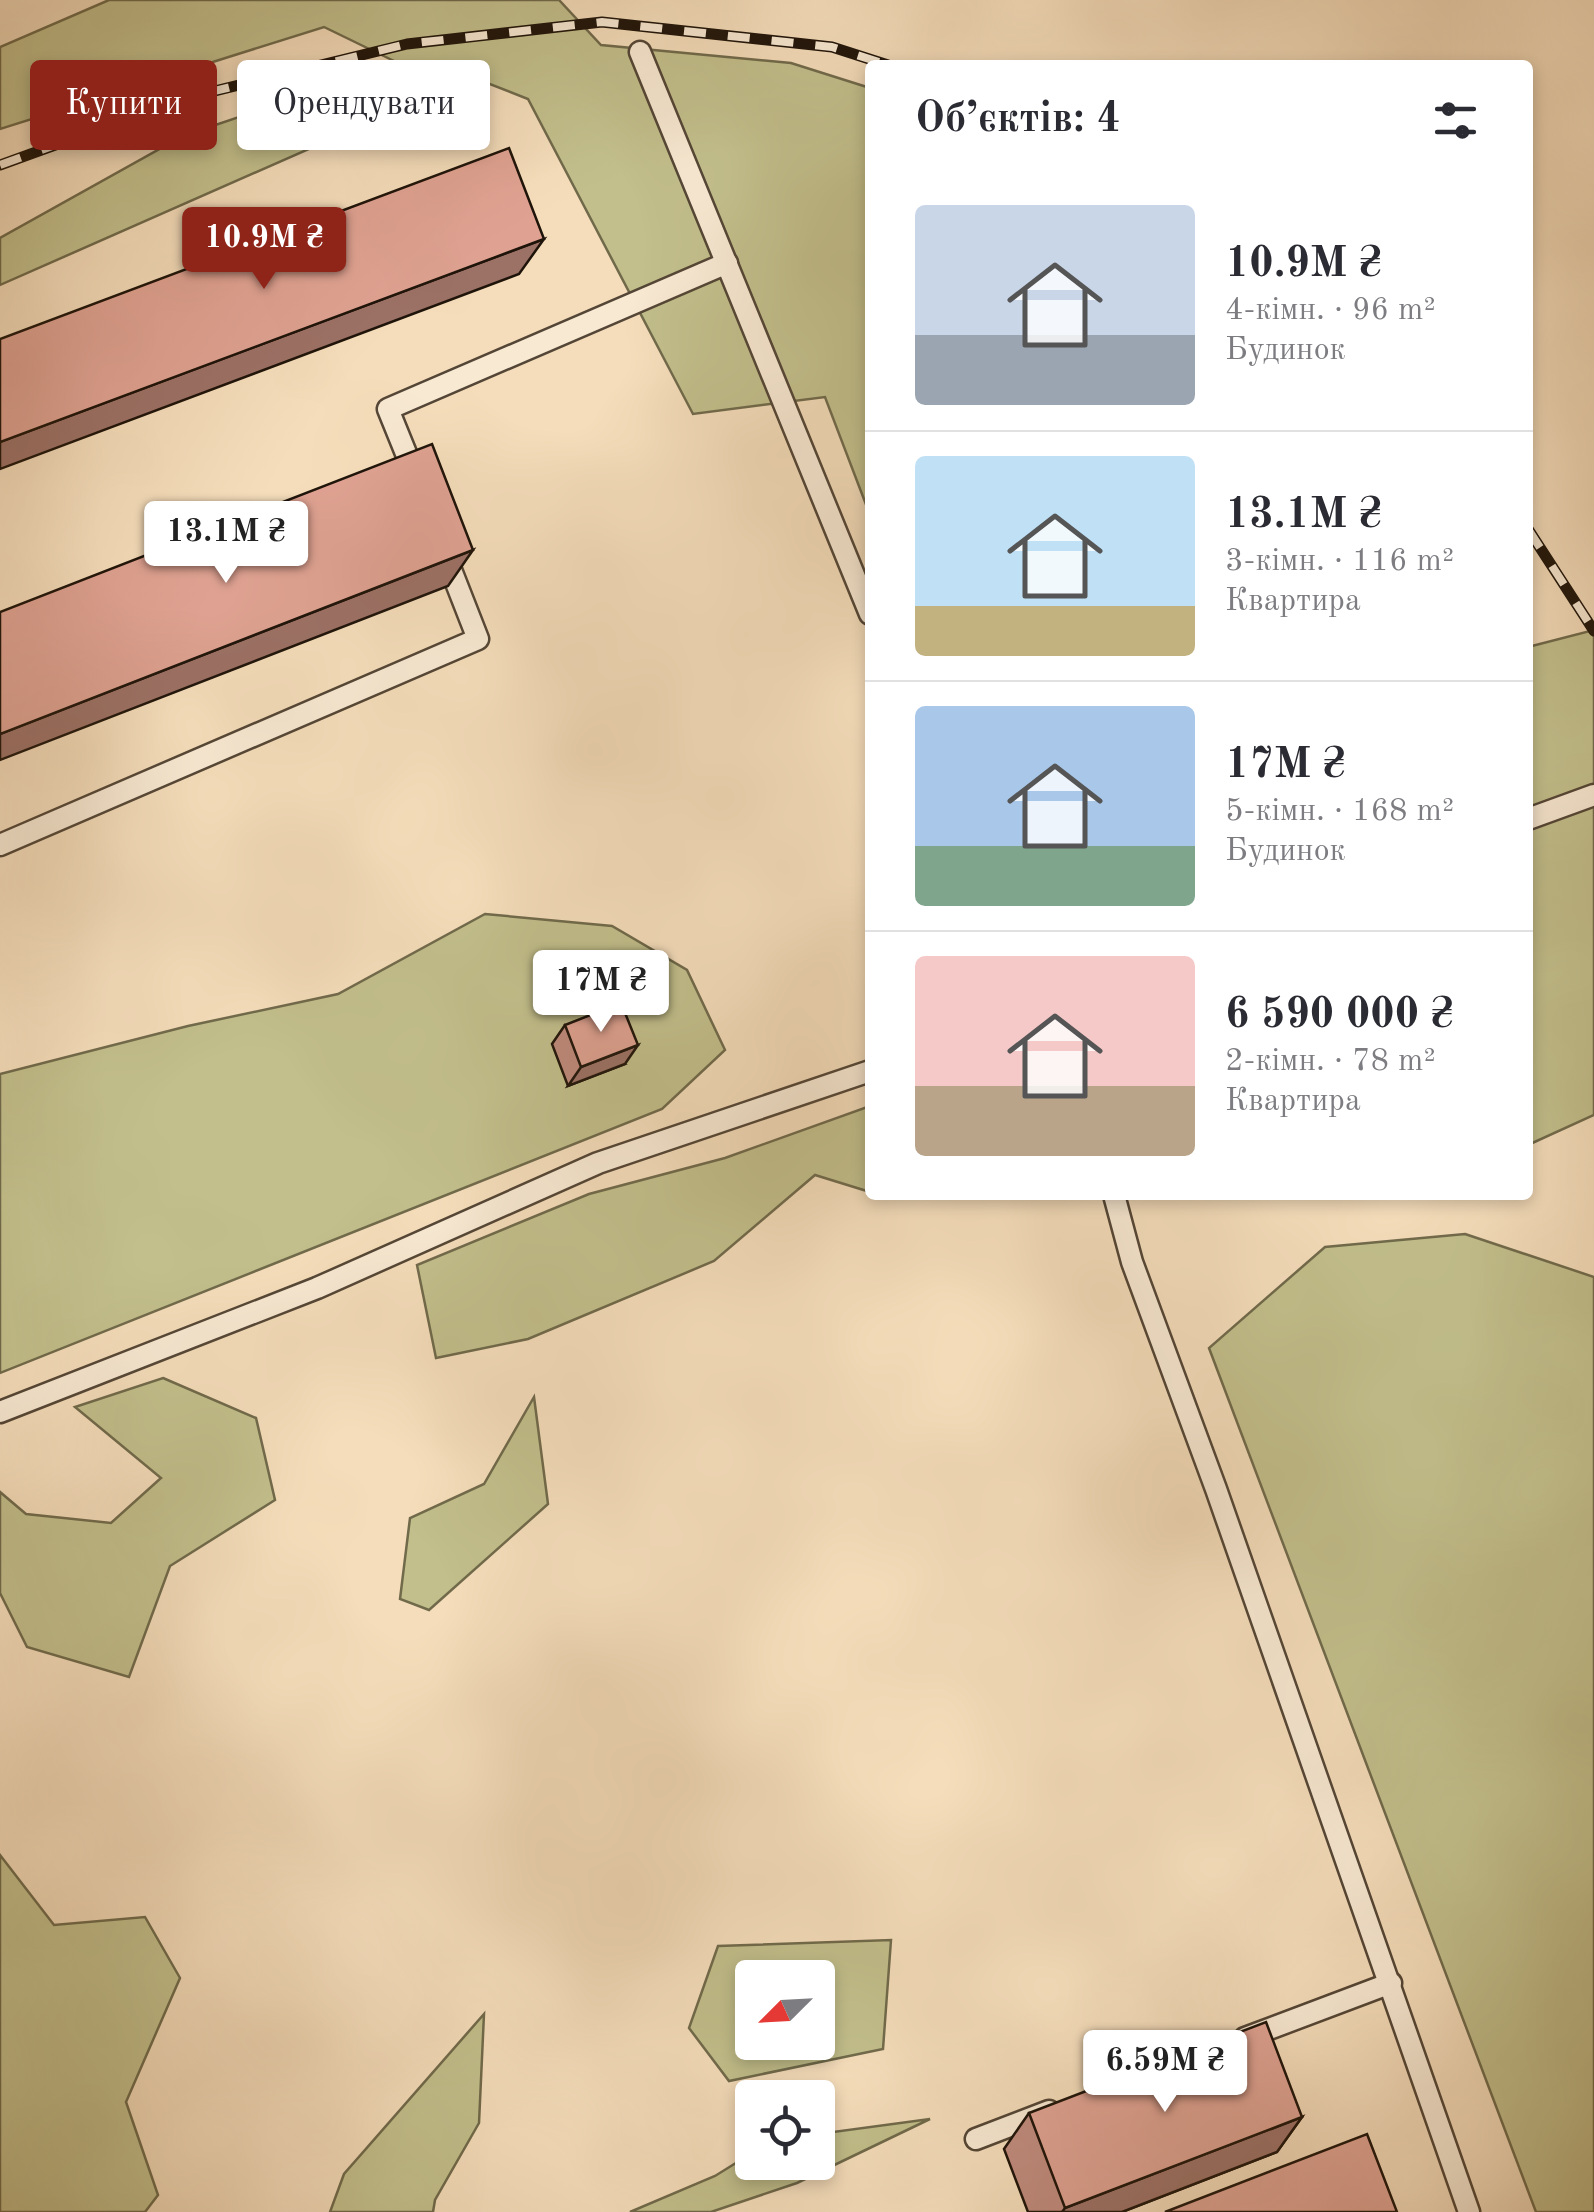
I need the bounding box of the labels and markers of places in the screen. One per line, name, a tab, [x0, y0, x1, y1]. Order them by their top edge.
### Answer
pin: 10.9M ₴	[172, 207, 356, 292]
pin: 13.1M ₴	[134, 501, 318, 586]
pin: 17M ₴	[531, 950, 671, 1035]
pin: 6.59M ₴	[1073, 2030, 1257, 2115]

